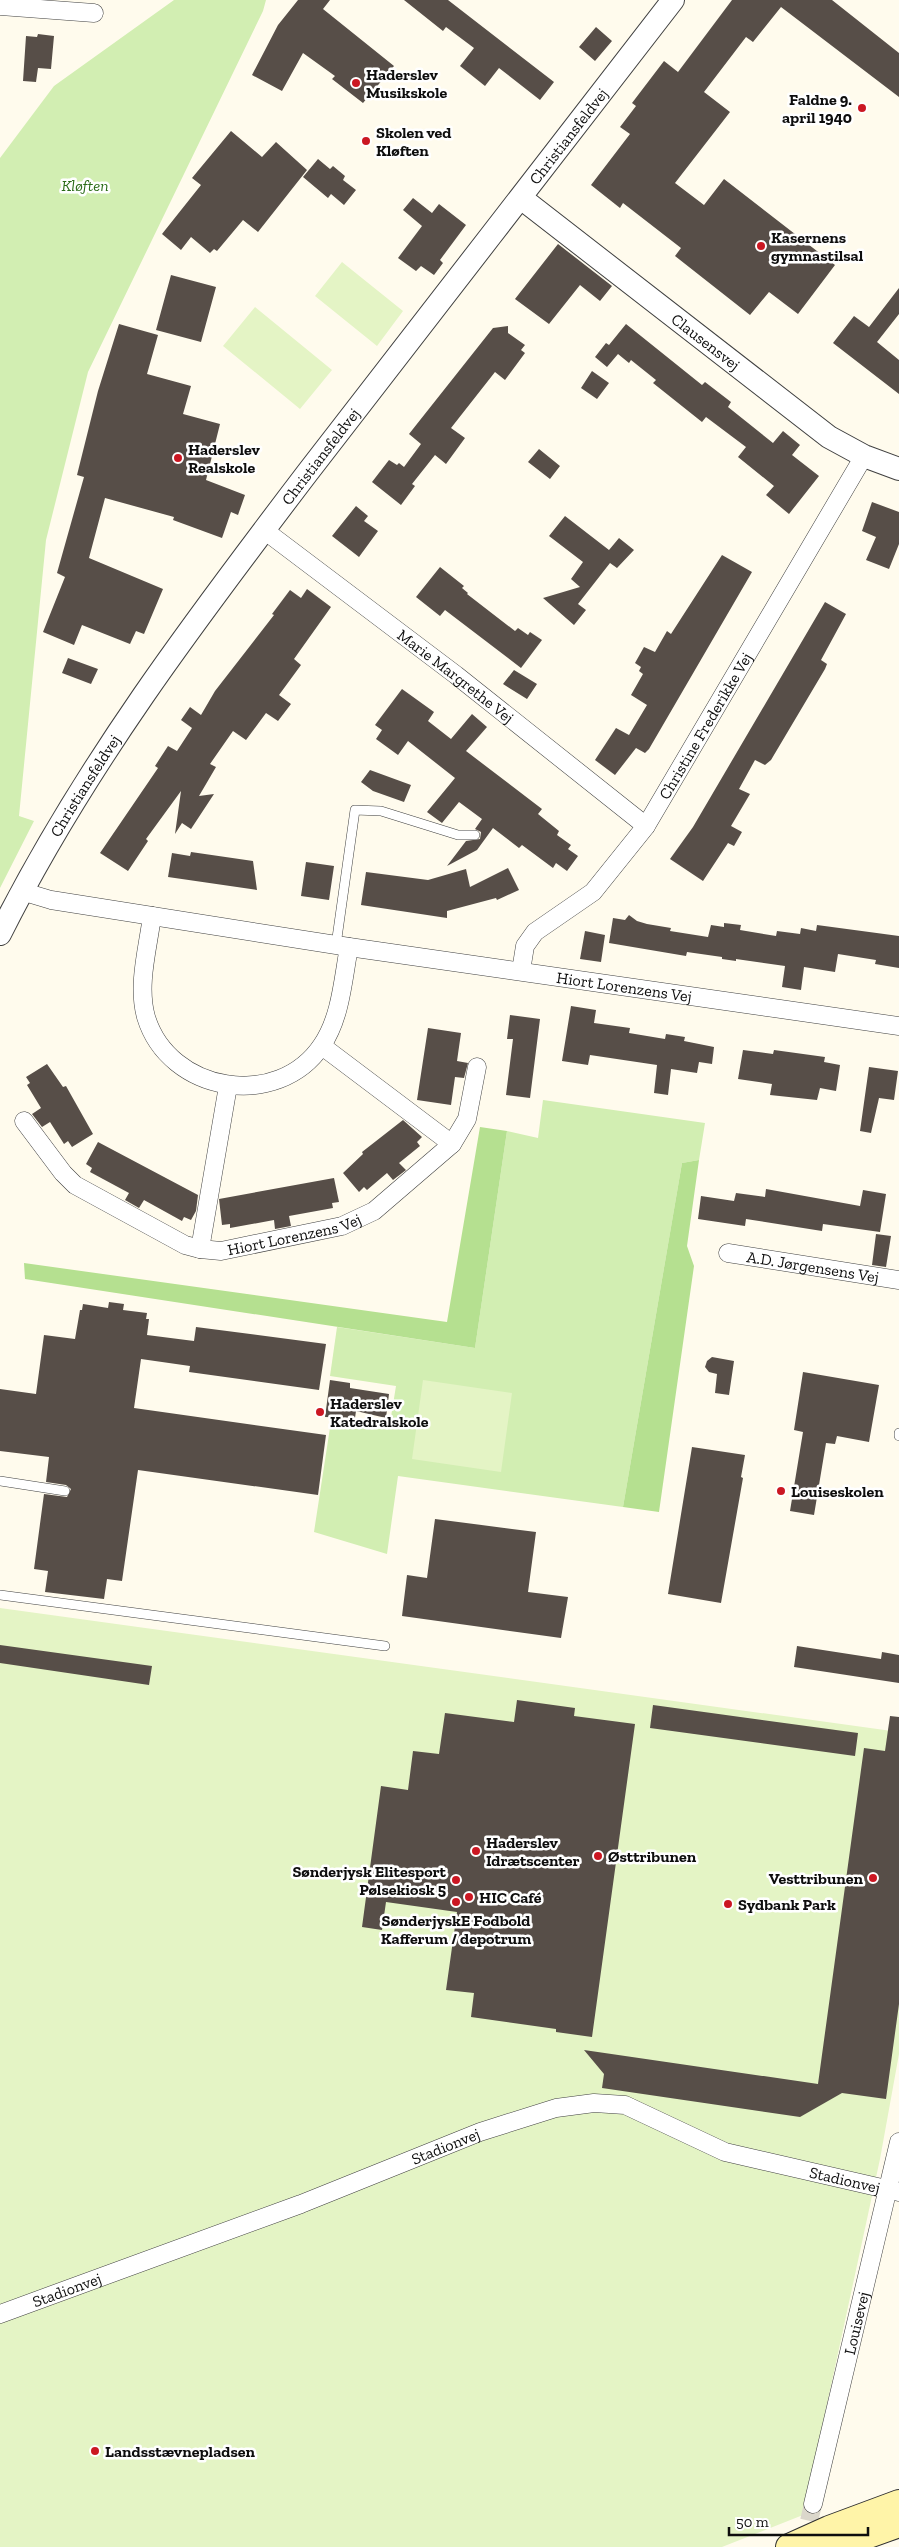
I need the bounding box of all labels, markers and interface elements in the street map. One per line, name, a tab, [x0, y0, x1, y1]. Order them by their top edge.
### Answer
place label: Haderslev Musikskole	[366, 65, 447, 102]
marker: Haderslev Musikskole	[350, 77, 362, 89]
street label: Christiansfeldvej	[525, 84, 612, 188]
place label: Faldne 9. april 1940	[782, 90, 852, 127]
marker: Faldne 9. april 1940	[856, 102, 868, 114]
place label: Skolen ved Kløften	[376, 123, 451, 160]
marker: Skolen ved Kløften	[360, 135, 372, 147]
park label: Kløften	[61, 176, 109, 195]
place label: Kasernens gymnastilsal	[771, 228, 864, 265]
marker: Kasernens gymnastilsal	[755, 240, 767, 252]
street label: Clausensvej	[668, 309, 744, 374]
street label: Christiansfeldvej	[278, 404, 364, 509]
place label: Haderslev Realskole	[188, 440, 260, 477]
marker: Haderslev Realskole	[172, 452, 184, 464]
street label: Marie Margrethe Vej	[394, 625, 517, 727]
street label: Christine Frederikke Vej	[655, 649, 756, 803]
street label: Christiansfeldvej	[46, 731, 124, 840]
street label: Hiort Lorenzens Vej	[555, 968, 693, 1006]
street label: Hiort Lorenzens Vej	[226, 1209, 364, 1259]
street label: A.D. Jørgensens Vej	[745, 1247, 880, 1287]
place label: Haderslev Katedralskole	[330, 1394, 429, 1431]
marker: Haderslev Katedralskole	[314, 1406, 326, 1418]
place label: Louiseskolen	[791, 1482, 884, 1501]
marker: Louiseskolen	[775, 1485, 787, 1497]
place label: Haderslev Idrætscenter	[486, 1833, 580, 1870]
marker: Haderslev Idrætscenter	[470, 1845, 482, 1857]
place label: Østtribunen	[608, 1847, 697, 1866]
marker: Østtribunen	[592, 1850, 604, 1862]
place label: Sønderjysk Elitesport Pølsekiosk 5	[292, 1862, 447, 1899]
place label: Vesttribunen	[769, 1869, 864, 1888]
marker: Vesttribunen	[867, 1872, 879, 1884]
marker: Sønderjysk Elitesport Pølsekiosk 5	[450, 1874, 462, 1886]
place label: HIC Café	[479, 1888, 542, 1907]
marker: HIC Café	[463, 1891, 475, 1903]
place label: Sydbank Park	[738, 1895, 836, 1914]
marker: SønderjyskE Fodbold Kafferum / depotrum	[450, 1896, 462, 1908]
marker: Sydbank Park	[722, 1898, 734, 1910]
place label: SønderjyskE Fodbold Kafferum / depotrum	[381, 1911, 531, 1948]
street label: Stadionvej	[409, 2124, 482, 2169]
street label: Stadionvej	[808, 2163, 882, 2197]
street label: Stadionvej	[30, 2269, 104, 2311]
street label: Louisevej	[840, 2290, 873, 2357]
place label: Landsstævnepladsen	[105, 2442, 255, 2461]
marker: Landsstævnepladsen	[89, 2445, 101, 2457]
scale bar	[729, 2504, 868, 2536]
text: 50 m	[736, 2513, 769, 2531]

